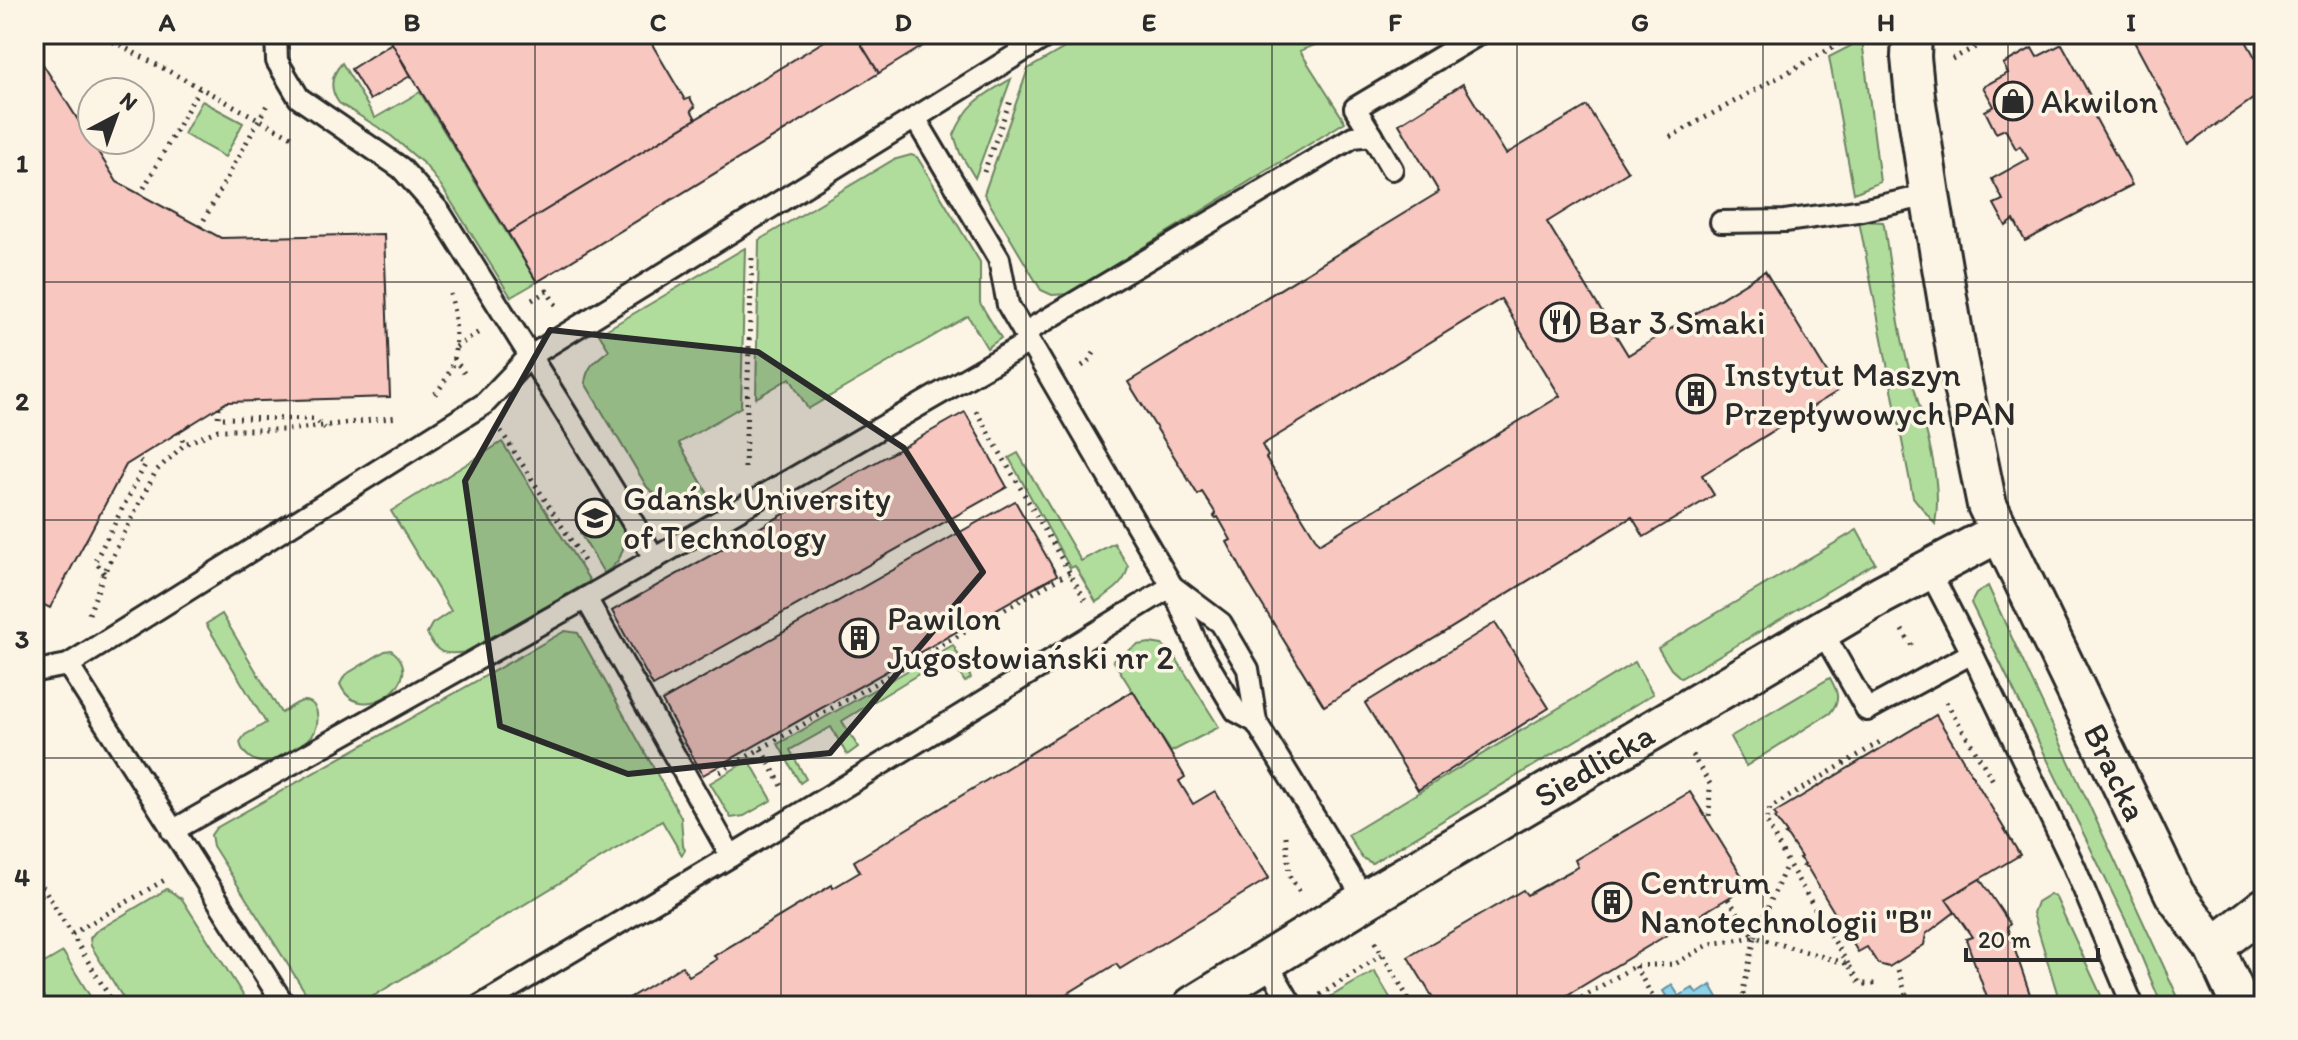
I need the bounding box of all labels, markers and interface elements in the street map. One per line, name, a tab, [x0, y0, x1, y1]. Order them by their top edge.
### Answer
text: A	[158, 6, 176, 38]
text: B	[404, 6, 421, 38]
text: C	[650, 6, 667, 38]
text: D	[894, 6, 912, 38]
text: E	[1142, 6, 1156, 38]
text: F	[1388, 6, 1402, 38]
text: G	[1631, 6, 1649, 38]
text: H	[1877, 6, 1895, 38]
text: I	[2126, 6, 2136, 38]
north arrow	[76, 76, 156, 156]
shop icon: Akwilon	[1992, 80, 2034, 122]
place label: Akwilon	[2041, 81, 2158, 122]
text: N	[114, 86, 143, 116]
text: 1	[16, 147, 28, 179]
restaurant icon: Bar 3 Smaki	[1539, 301, 1581, 343]
place label: Bar 3 Smaki	[1588, 302, 1765, 343]
place label: Instytut Maszyn Przepływowych PAN	[1724, 354, 2016, 434]
building icon: Instytut Maszyn Przepływowych PAN	[1675, 373, 1717, 415]
text: 2	[15, 385, 29, 417]
place label: Gdańsk University of Technology	[623, 478, 891, 558]
school or university icon: Gdańsk University of Technology	[574, 497, 616, 539]
place label: Pawilon Jugosłowiański nr 2	[887, 598, 1174, 678]
building icon: Pawilon Jugosłowiański nr 2	[838, 617, 880, 659]
text: 3	[15, 623, 29, 655]
street label: Siedlicka	[1527, 713, 1662, 816]
street label: Bracka	[2075, 717, 2157, 827]
text: 4	[14, 861, 30, 893]
place label: Centrum Nanotechnologii "B"	[1640, 862, 1932, 942]
building icon: Centrum Nanotechnologii "B"	[1591, 881, 1633, 923]
scale bar	[1966, 912, 2098, 962]
text: 20 m	[1978, 925, 2031, 954]

